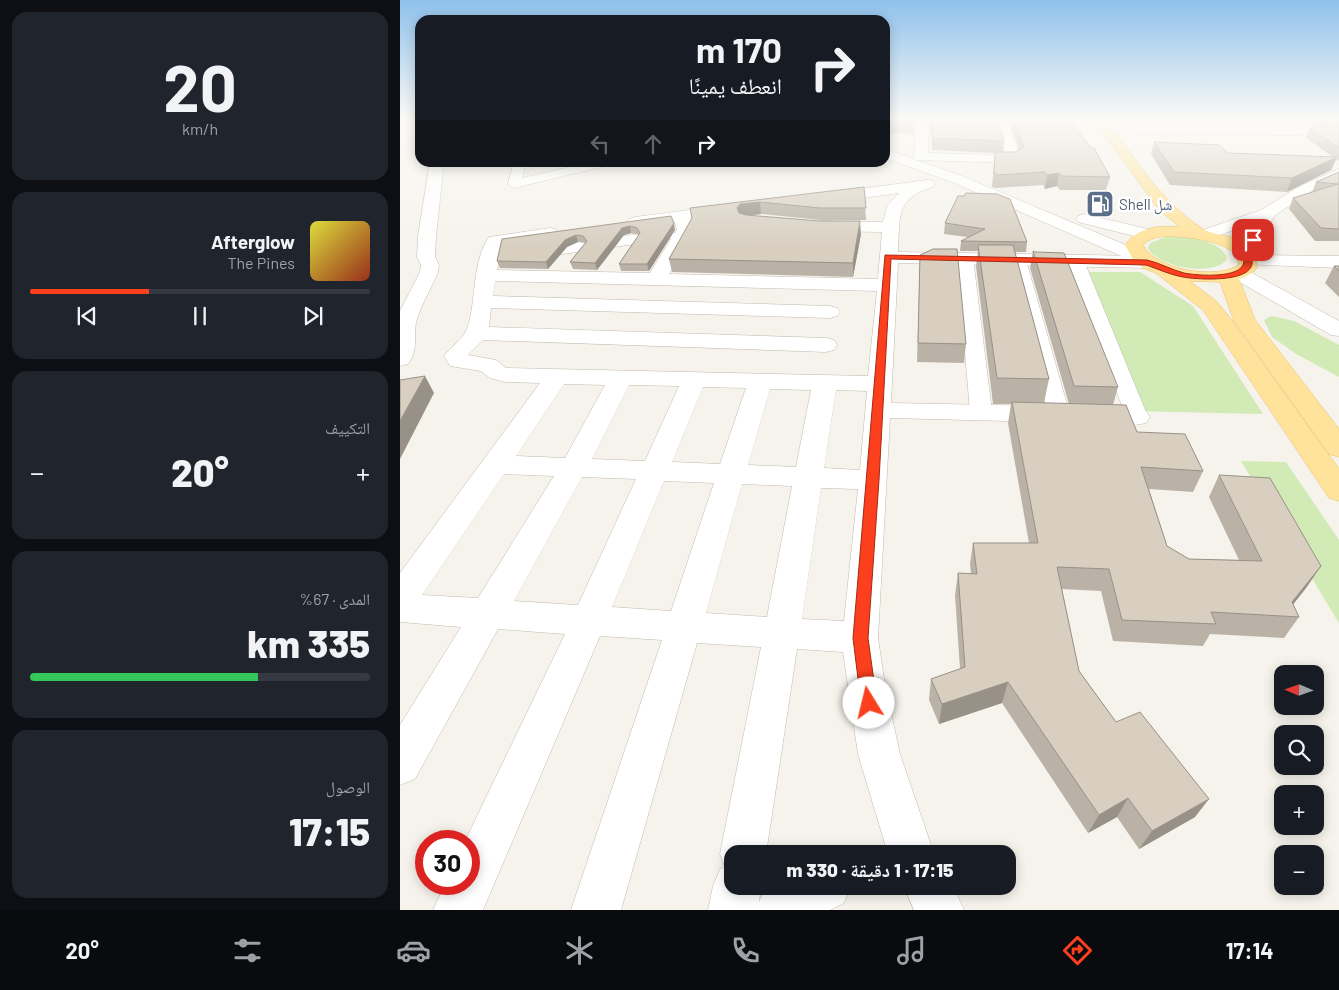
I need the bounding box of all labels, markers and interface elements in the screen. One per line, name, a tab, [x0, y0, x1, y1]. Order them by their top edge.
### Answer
text: 170 m	[696, 28, 782, 70]
icon: right	[800, 35, 865, 100]
text: 20	[163, 47, 237, 125]
text: انعطف يمينًا	[689, 72, 782, 98]
text: km/h	[182, 119, 218, 138]
icon: left	[586, 130, 614, 158]
icon: ahead	[639, 130, 667, 158]
icon: right	[692, 130, 720, 158]
fuel station icon: Shell شل	[1085, 189, 1115, 219]
place label: Shell شل	[1119, 195, 1173, 215]
pin	[1232, 219, 1274, 261]
icon: arrive	[1239, 226, 1267, 254]
text: Afterglow	[211, 230, 295, 253]
text: The Pines	[228, 253, 295, 272]
icon: previous	[73, 302, 101, 330]
icon: pause	[186, 302, 214, 330]
icon: next	[299, 302, 327, 330]
text: التكييف	[325, 418, 370, 437]
text: 20°	[171, 449, 229, 495]
text: −	[30, 455, 44, 489]
text: +	[356, 455, 370, 489]
text: المدى · 67%	[300, 589, 370, 608]
text: 335 km	[247, 620, 370, 666]
north arrow	[1274, 665, 1324, 715]
map controls	[1274, 665, 1324, 895]
position arrow	[842, 676, 894, 728]
button: search	[1274, 725, 1324, 775]
text: الوصول	[326, 777, 370, 796]
button: +	[1274, 785, 1324, 835]
text: 17:15	[289, 808, 370, 854]
speed limit sign: 30	[415, 830, 480, 895]
button: −	[1274, 845, 1324, 895]
text: 17:15 · 1 دقيقة · 330 m	[787, 858, 953, 881]
icon: filters	[230, 933, 265, 968]
icon: car	[396, 933, 431, 968]
icon: climate	[562, 933, 597, 968]
icon: phone	[728, 933, 763, 968]
icon: music	[894, 933, 929, 968]
icon: directions	[1060, 933, 1095, 968]
text: 20°	[66, 937, 99, 963]
text: 17:14	[1226, 937, 1274, 963]

